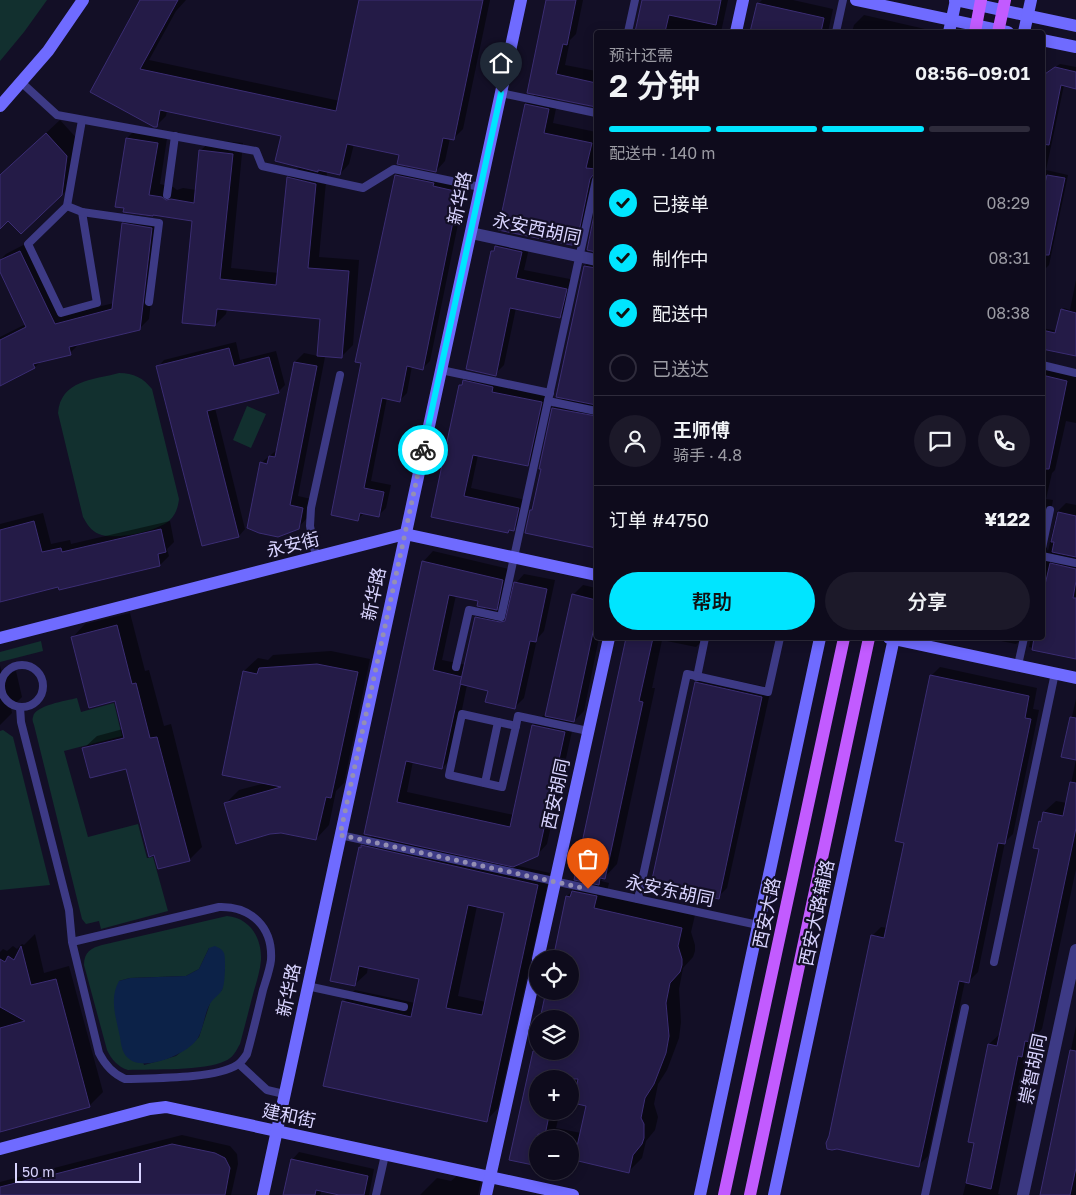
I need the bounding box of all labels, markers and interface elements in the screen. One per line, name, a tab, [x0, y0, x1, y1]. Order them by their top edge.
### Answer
pin	[480, 42, 522, 93]
text: 预计还需	[609, 45, 673, 65]
icon: home	[487, 49, 515, 77]
text: 08:56–09:01	[915, 61, 1030, 84]
text: 2 分钟	[609, 66, 700, 104]
text: 配送中 · 140 m	[609, 143, 715, 163]
street label: 新华路	[443, 169, 475, 226]
icon: check	[609, 189, 637, 217]
text: 已接单	[652, 192, 709, 215]
text: 08:29	[987, 193, 1030, 213]
street label: 永安西胡同	[491, 208, 584, 248]
icon: check	[609, 244, 637, 272]
text: 制作中	[652, 247, 709, 270]
text: 08:31	[988, 248, 1030, 268]
icon: check	[609, 299, 637, 327]
text: 配送中	[652, 302, 709, 325]
text: 08:38	[986, 303, 1030, 323]
text: 已送达	[652, 357, 709, 380]
button: person	[609, 415, 661, 467]
button: chat	[914, 415, 966, 467]
button: phone	[978, 415, 1030, 467]
text: 王师傅	[673, 418, 730, 441]
courier	[398, 425, 448, 475]
icon: bike	[409, 436, 437, 464]
text: 骑手 · 4.8	[673, 445, 742, 465]
text: ¥122	[984, 507, 1030, 530]
text: 订单 #4750	[609, 508, 709, 531]
street label: 永安街	[264, 527, 322, 561]
street label: 新华路	[357, 565, 389, 622]
button: 帮助	[609, 572, 815, 630]
button: 分享	[825, 572, 1030, 630]
street label: 西安胡同	[537, 756, 573, 831]
pin	[567, 838, 609, 889]
icon: bag	[574, 845, 602, 873]
street label: 西安大路辅路	[794, 858, 838, 968]
street label: 永安东胡同	[624, 870, 717, 910]
street label: 西安大路	[748, 875, 784, 950]
map controls	[529, 950, 579, 1180]
button: locate	[529, 950, 579, 1000]
street label: 新华路	[272, 961, 304, 1018]
button: layers	[529, 1010, 579, 1060]
street label: 崇智胡同	[1014, 1031, 1050, 1106]
button: +	[529, 1070, 579, 1120]
street label: 建和街	[261, 1099, 318, 1131]
button: −	[529, 1130, 579, 1180]
scale bar	[15, 1160, 141, 1183]
text: 50 m	[22, 1163, 55, 1180]

